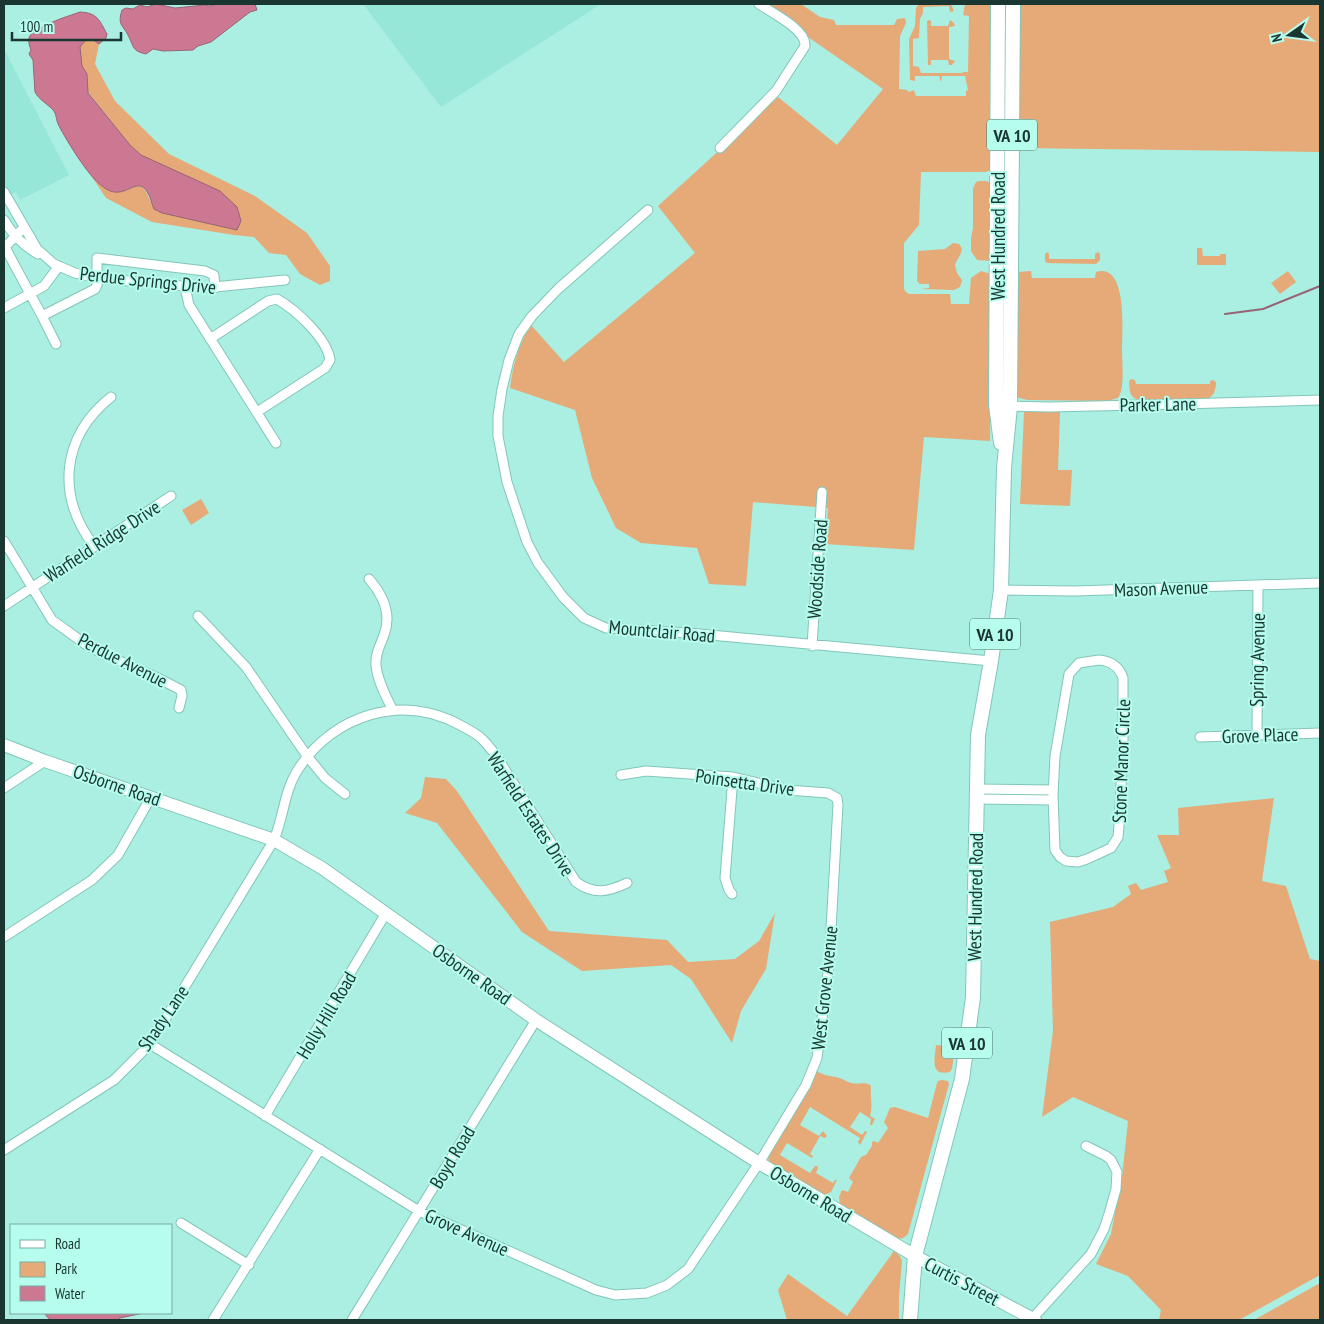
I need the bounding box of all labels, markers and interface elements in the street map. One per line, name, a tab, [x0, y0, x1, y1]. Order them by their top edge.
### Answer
scale bar	[12, 10, 121, 42]
north arrow	[1264, 10, 1314, 60]
text: 100 m	[20, 17, 53, 36]
text: N	[1267, 32, 1286, 44]
road number: VA 10	[987, 120, 1037, 150]
street label: West Hundred Road	[986, 172, 1010, 300]
street label: Perdue Springs Drive	[79, 261, 217, 299]
street label: Parker Lane	[1120, 391, 1197, 417]
street label: Warfield Ridge Drive	[39, 494, 165, 588]
street label: Woodside Road	[802, 518, 832, 620]
street label: Mason Avenue	[1113, 574, 1209, 602]
street label: Spring Avenue	[1244, 613, 1270, 707]
street label: Mountclair Road	[608, 614, 716, 648]
road number: VA 10	[970, 618, 1020, 650]
street label: Perdue Avenue	[74, 627, 172, 693]
street label: Stone Manor Circle	[1107, 698, 1135, 823]
street label: Grove Place	[1221, 722, 1299, 748]
street label: Warfield Estates Drive	[482, 747, 580, 881]
street label: Osborne Road	[70, 759, 164, 811]
street label: Poinsetta Drive	[694, 763, 796, 801]
street label: West Hundred Road	[962, 833, 988, 961]
street label: West Grove Avenue	[806, 924, 842, 1051]
street label: Osborne Road	[428, 938, 516, 1010]
street label: Holly Hill Road	[291, 967, 361, 1063]
street label: Shady Lane	[132, 980, 194, 1056]
road number: VA 10	[942, 1028, 992, 1058]
street label: Boyd Road	[424, 1121, 480, 1193]
street label: Osborne Road	[766, 1160, 856, 1228]
street label: Grove Avenue	[421, 1203, 513, 1261]
legend	[10, 1224, 172, 1314]
text: Road	[55, 1234, 81, 1253]
street label: Curtis Street	[920, 1251, 1004, 1311]
text: Park	[55, 1259, 77, 1278]
text: Water	[55, 1284, 86, 1303]

